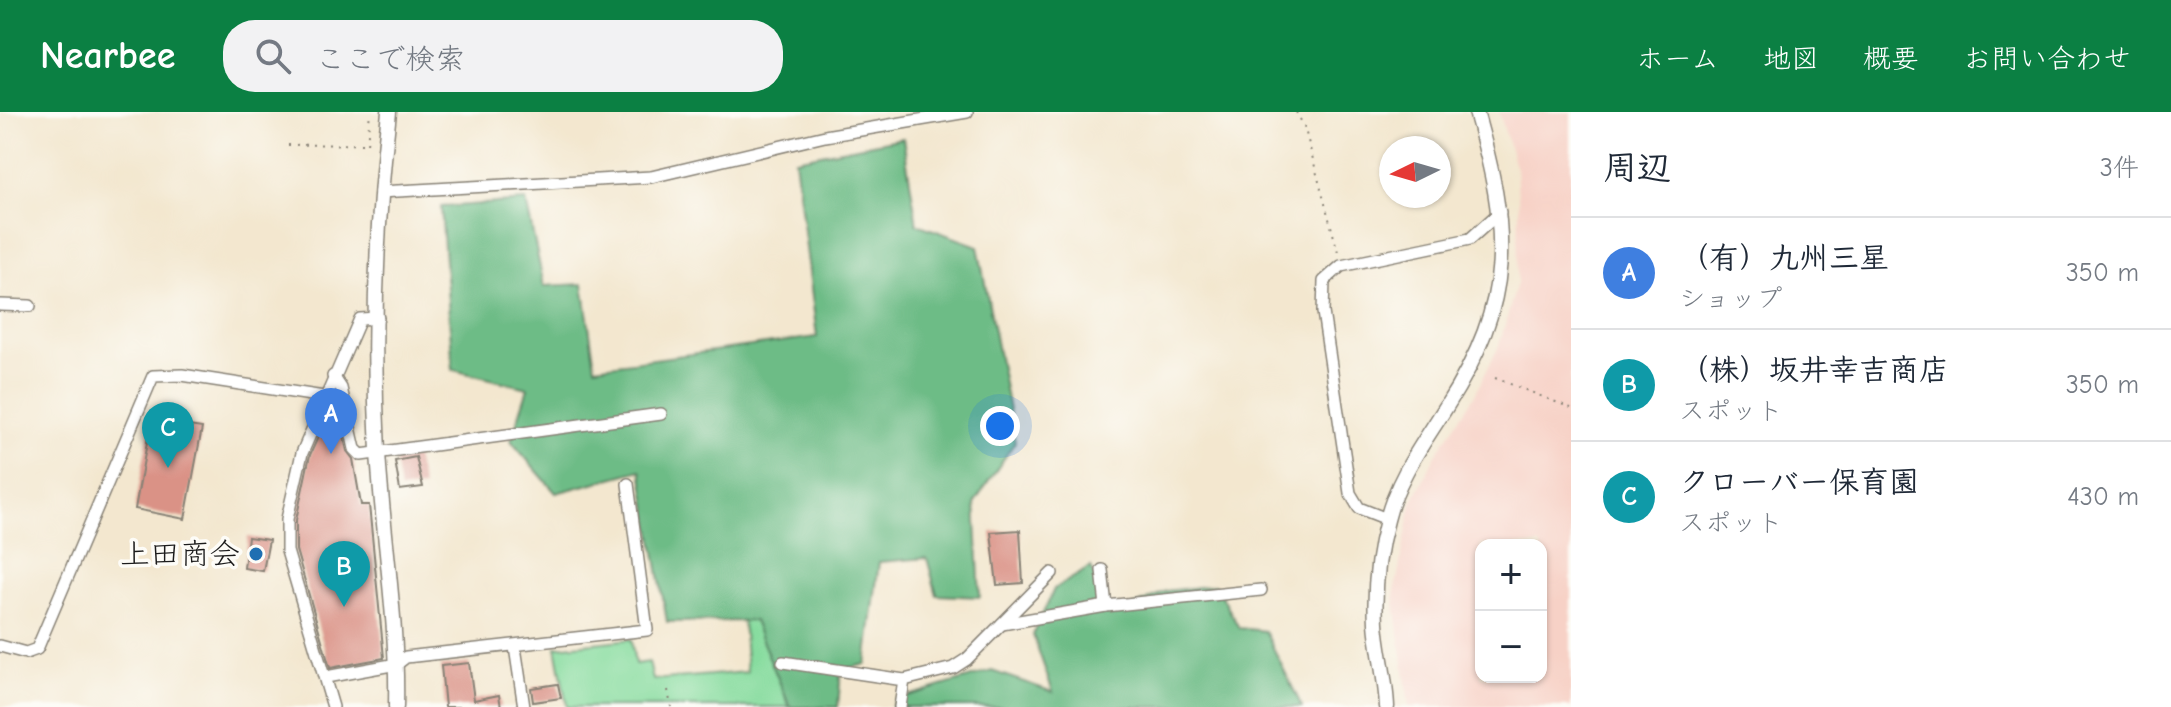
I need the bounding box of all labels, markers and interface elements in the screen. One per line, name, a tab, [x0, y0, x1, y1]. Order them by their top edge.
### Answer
search box	[223, 20, 783, 92]
text: Nearbee	[40, 34, 175, 78]
icon: search	[251, 34, 295, 78]
text: ここで検索	[315, 42, 465, 77]
text: ホーム	[1636, 43, 1719, 75]
text: 地図	[1763, 43, 1819, 75]
text: 概要	[1863, 43, 1919, 75]
text: お問い合わせ	[1963, 43, 2131, 75]
north arrow	[1379, 136, 1451, 208]
text: 周辺	[1603, 148, 1671, 188]
text: 3件	[2100, 153, 2139, 183]
text: （有）九州三星	[1679, 241, 1889, 276]
text: A	[1622, 258, 1636, 288]
text: 350 m	[2066, 258, 2139, 288]
text: ショップ	[1679, 284, 1782, 314]
text: （株）坂井幸吉商店	[1679, 353, 1949, 388]
text: B	[1621, 370, 1637, 400]
text: 350 m	[2066, 370, 2139, 400]
pin: A	[305, 388, 357, 454]
text: スポット	[1679, 396, 1783, 426]
pin: C	[142, 402, 194, 468]
your location	[980, 406, 1020, 446]
text: クローバー保育園	[1679, 465, 1919, 500]
text: C	[1621, 482, 1637, 512]
text: 430 m	[2067, 482, 2139, 512]
text: スポット	[1679, 508, 1783, 538]
place label: 上田商会	[120, 537, 240, 572]
map controls	[1475, 539, 1547, 683]
button: +	[1475, 539, 1547, 611]
pin: B	[318, 541, 370, 607]
marker: 上田商会	[247, 545, 265, 563]
button: −	[1475, 611, 1547, 683]

